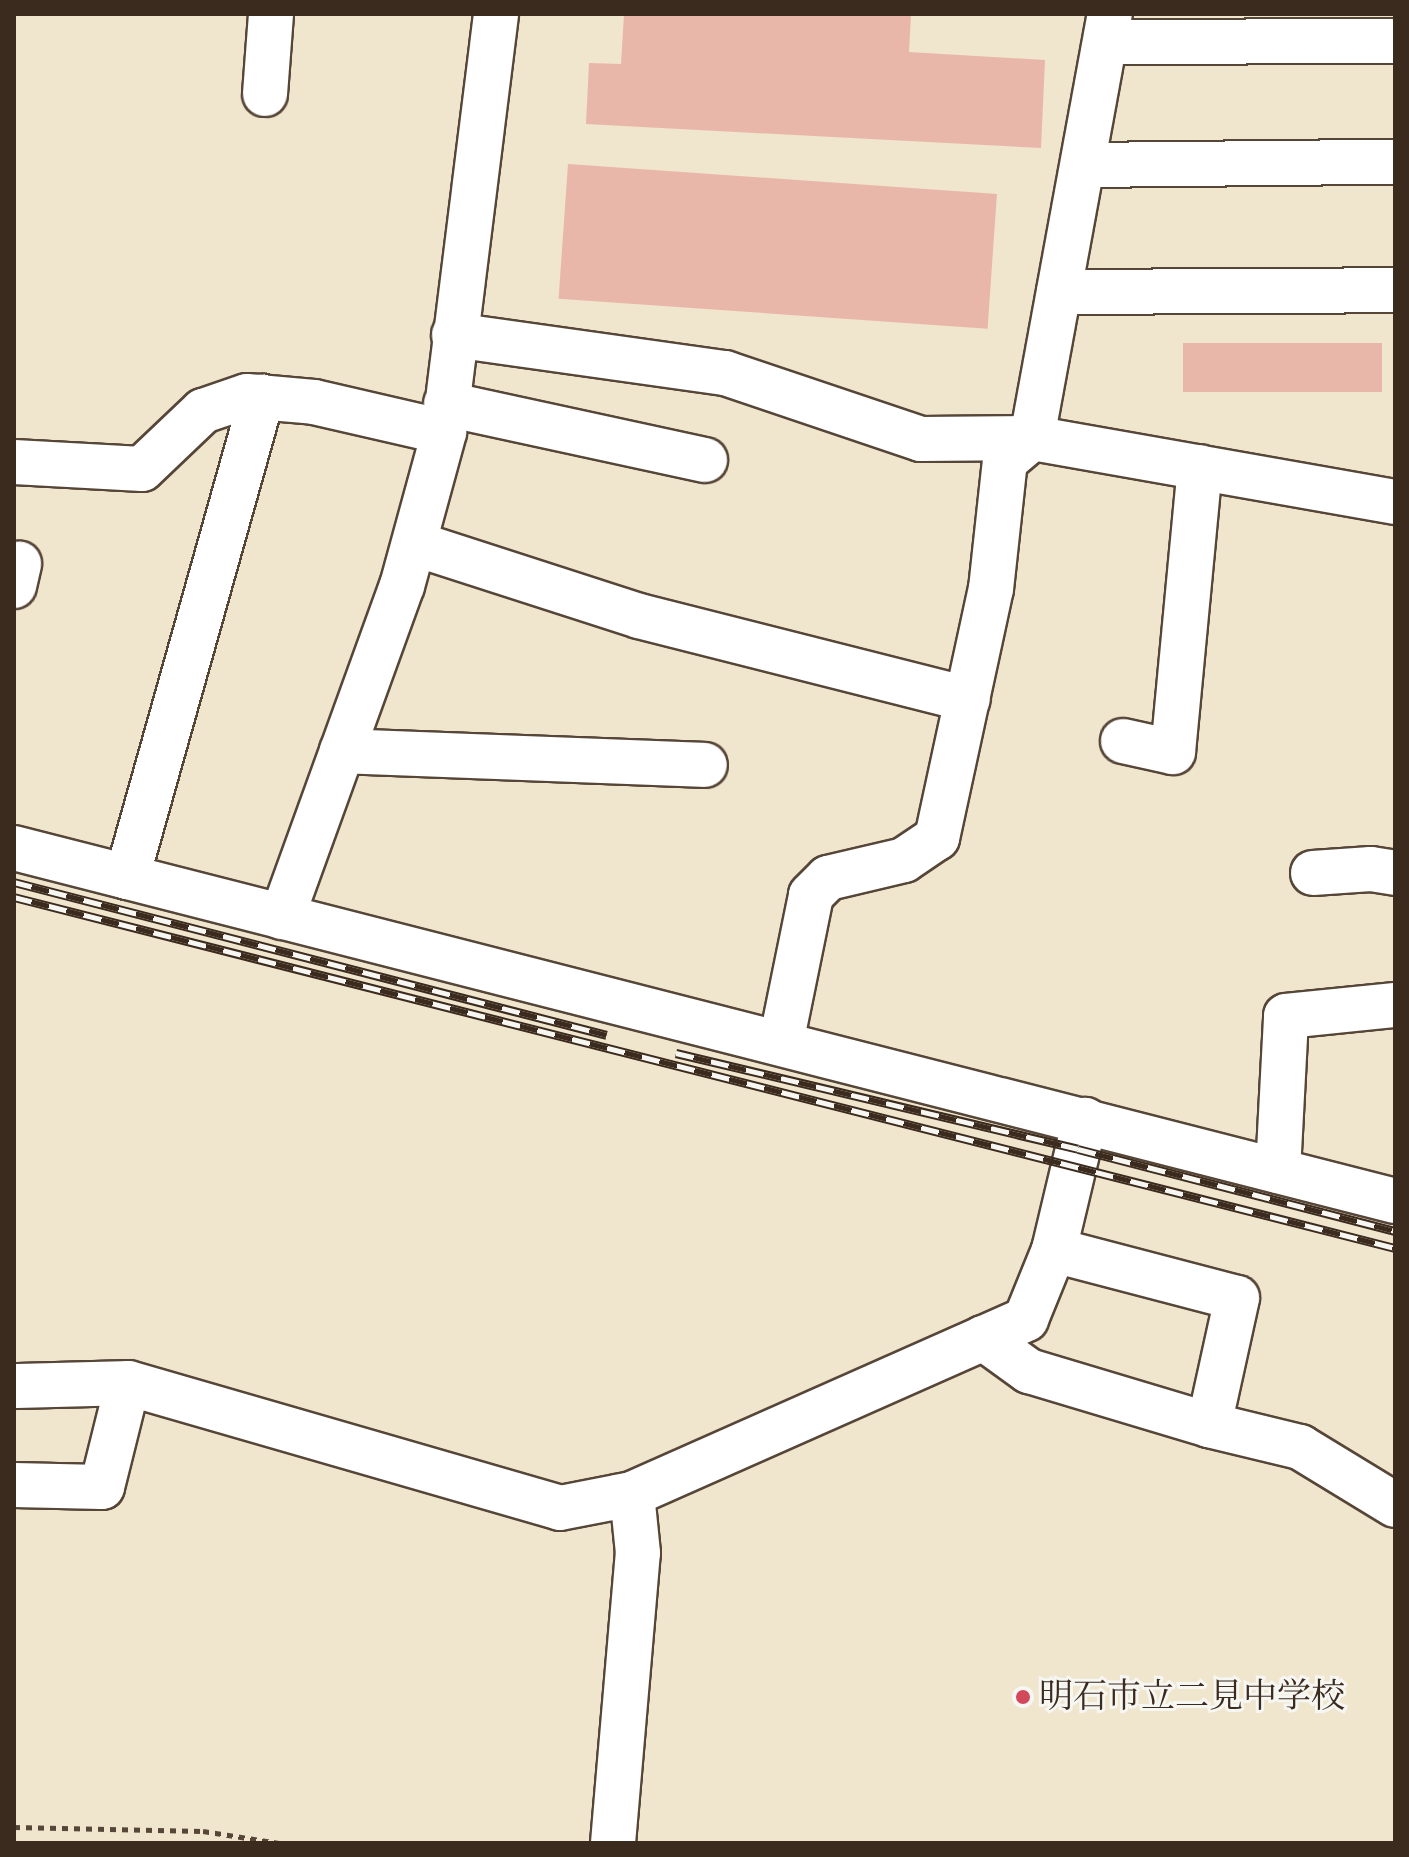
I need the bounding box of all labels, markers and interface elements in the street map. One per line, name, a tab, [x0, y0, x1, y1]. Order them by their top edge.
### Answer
place label: 明石市立二見中学校	[1039, 1677, 1345, 1717]
marker: 明石市立二見中学校	[1014, 1688, 1032, 1706]

